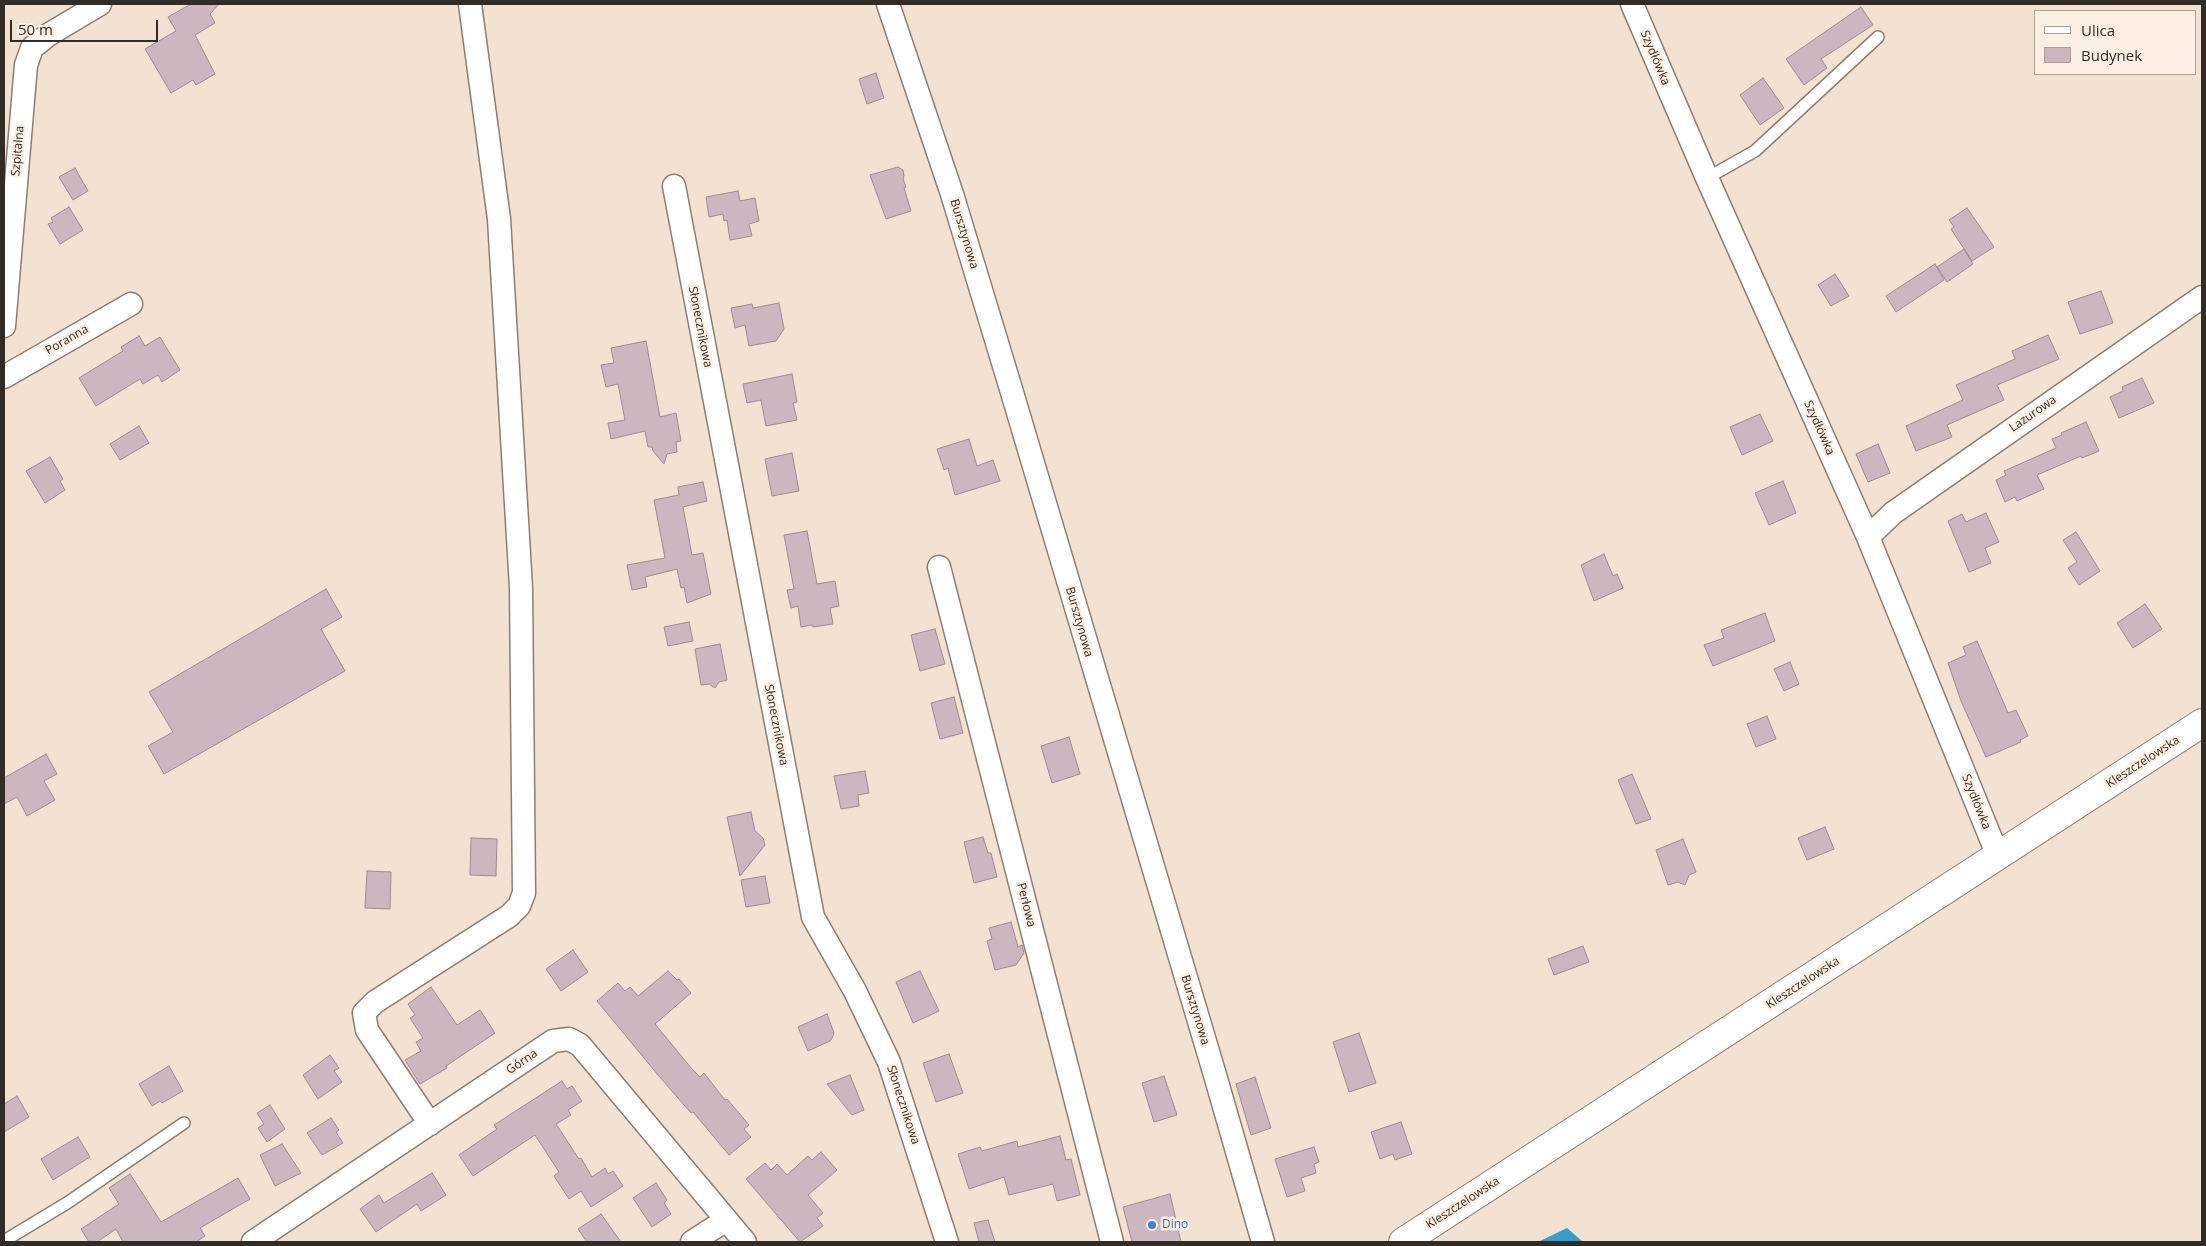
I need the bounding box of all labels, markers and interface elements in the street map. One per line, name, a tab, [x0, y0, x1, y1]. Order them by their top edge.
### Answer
scale bar	[12, 10, 160, 42]
legend	[2034, 10, 2196, 75]
text: 50 m	[18, 19, 53, 39]
text: Ulica	[2081, 20, 2115, 40]
street label: Szydłówka	[1637, 28, 1673, 88]
text: Budynek	[2081, 45, 2142, 65]
street label: Szpitalna	[9, 125, 27, 177]
street label: Bursztynowa	[947, 197, 981, 271]
street label: Słonecznikowa	[685, 285, 715, 369]
street label: Poranna	[43, 322, 91, 358]
street label: Lazurowa	[2007, 393, 2059, 435]
street label: Szydłówka	[1801, 399, 1837, 457]
street label: Bursztynowa	[1062, 585, 1096, 659]
street label: Słonecznikowa	[761, 683, 791, 767]
street label: Kleszczelowska	[2104, 733, 2182, 791]
street label: Szydłówka	[1958, 772, 1994, 832]
street label: Perłowa	[1014, 881, 1038, 929]
street label: Kleszczelowska	[1764, 954, 1842, 1012]
street label: Bursztynowa	[1178, 973, 1212, 1047]
street label: Górna	[504, 1046, 540, 1078]
street label: Słonecznikowa	[883, 1064, 923, 1146]
street label: Kleszczelowska	[1424, 1174, 1502, 1232]
place label: Dino	[1162, 1218, 1188, 1232]
marker: Dino	[1146, 1219, 1158, 1231]

